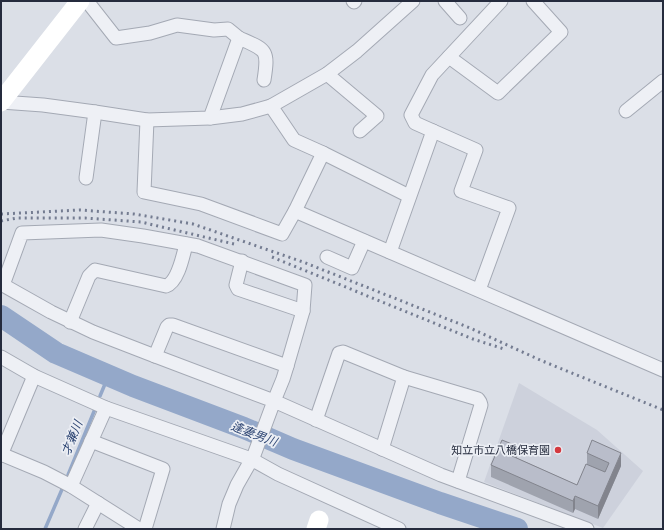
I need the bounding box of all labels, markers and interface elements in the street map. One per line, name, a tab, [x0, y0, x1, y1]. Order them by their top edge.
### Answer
water label: 才兼川	[56, 416, 88, 458]
water label: 逢妻男川	[228, 416, 282, 452]
place label: 知立市立八橋保育園	[451, 442, 550, 458]
marker: 知立市立八橋保育園	[553, 445, 563, 455]

